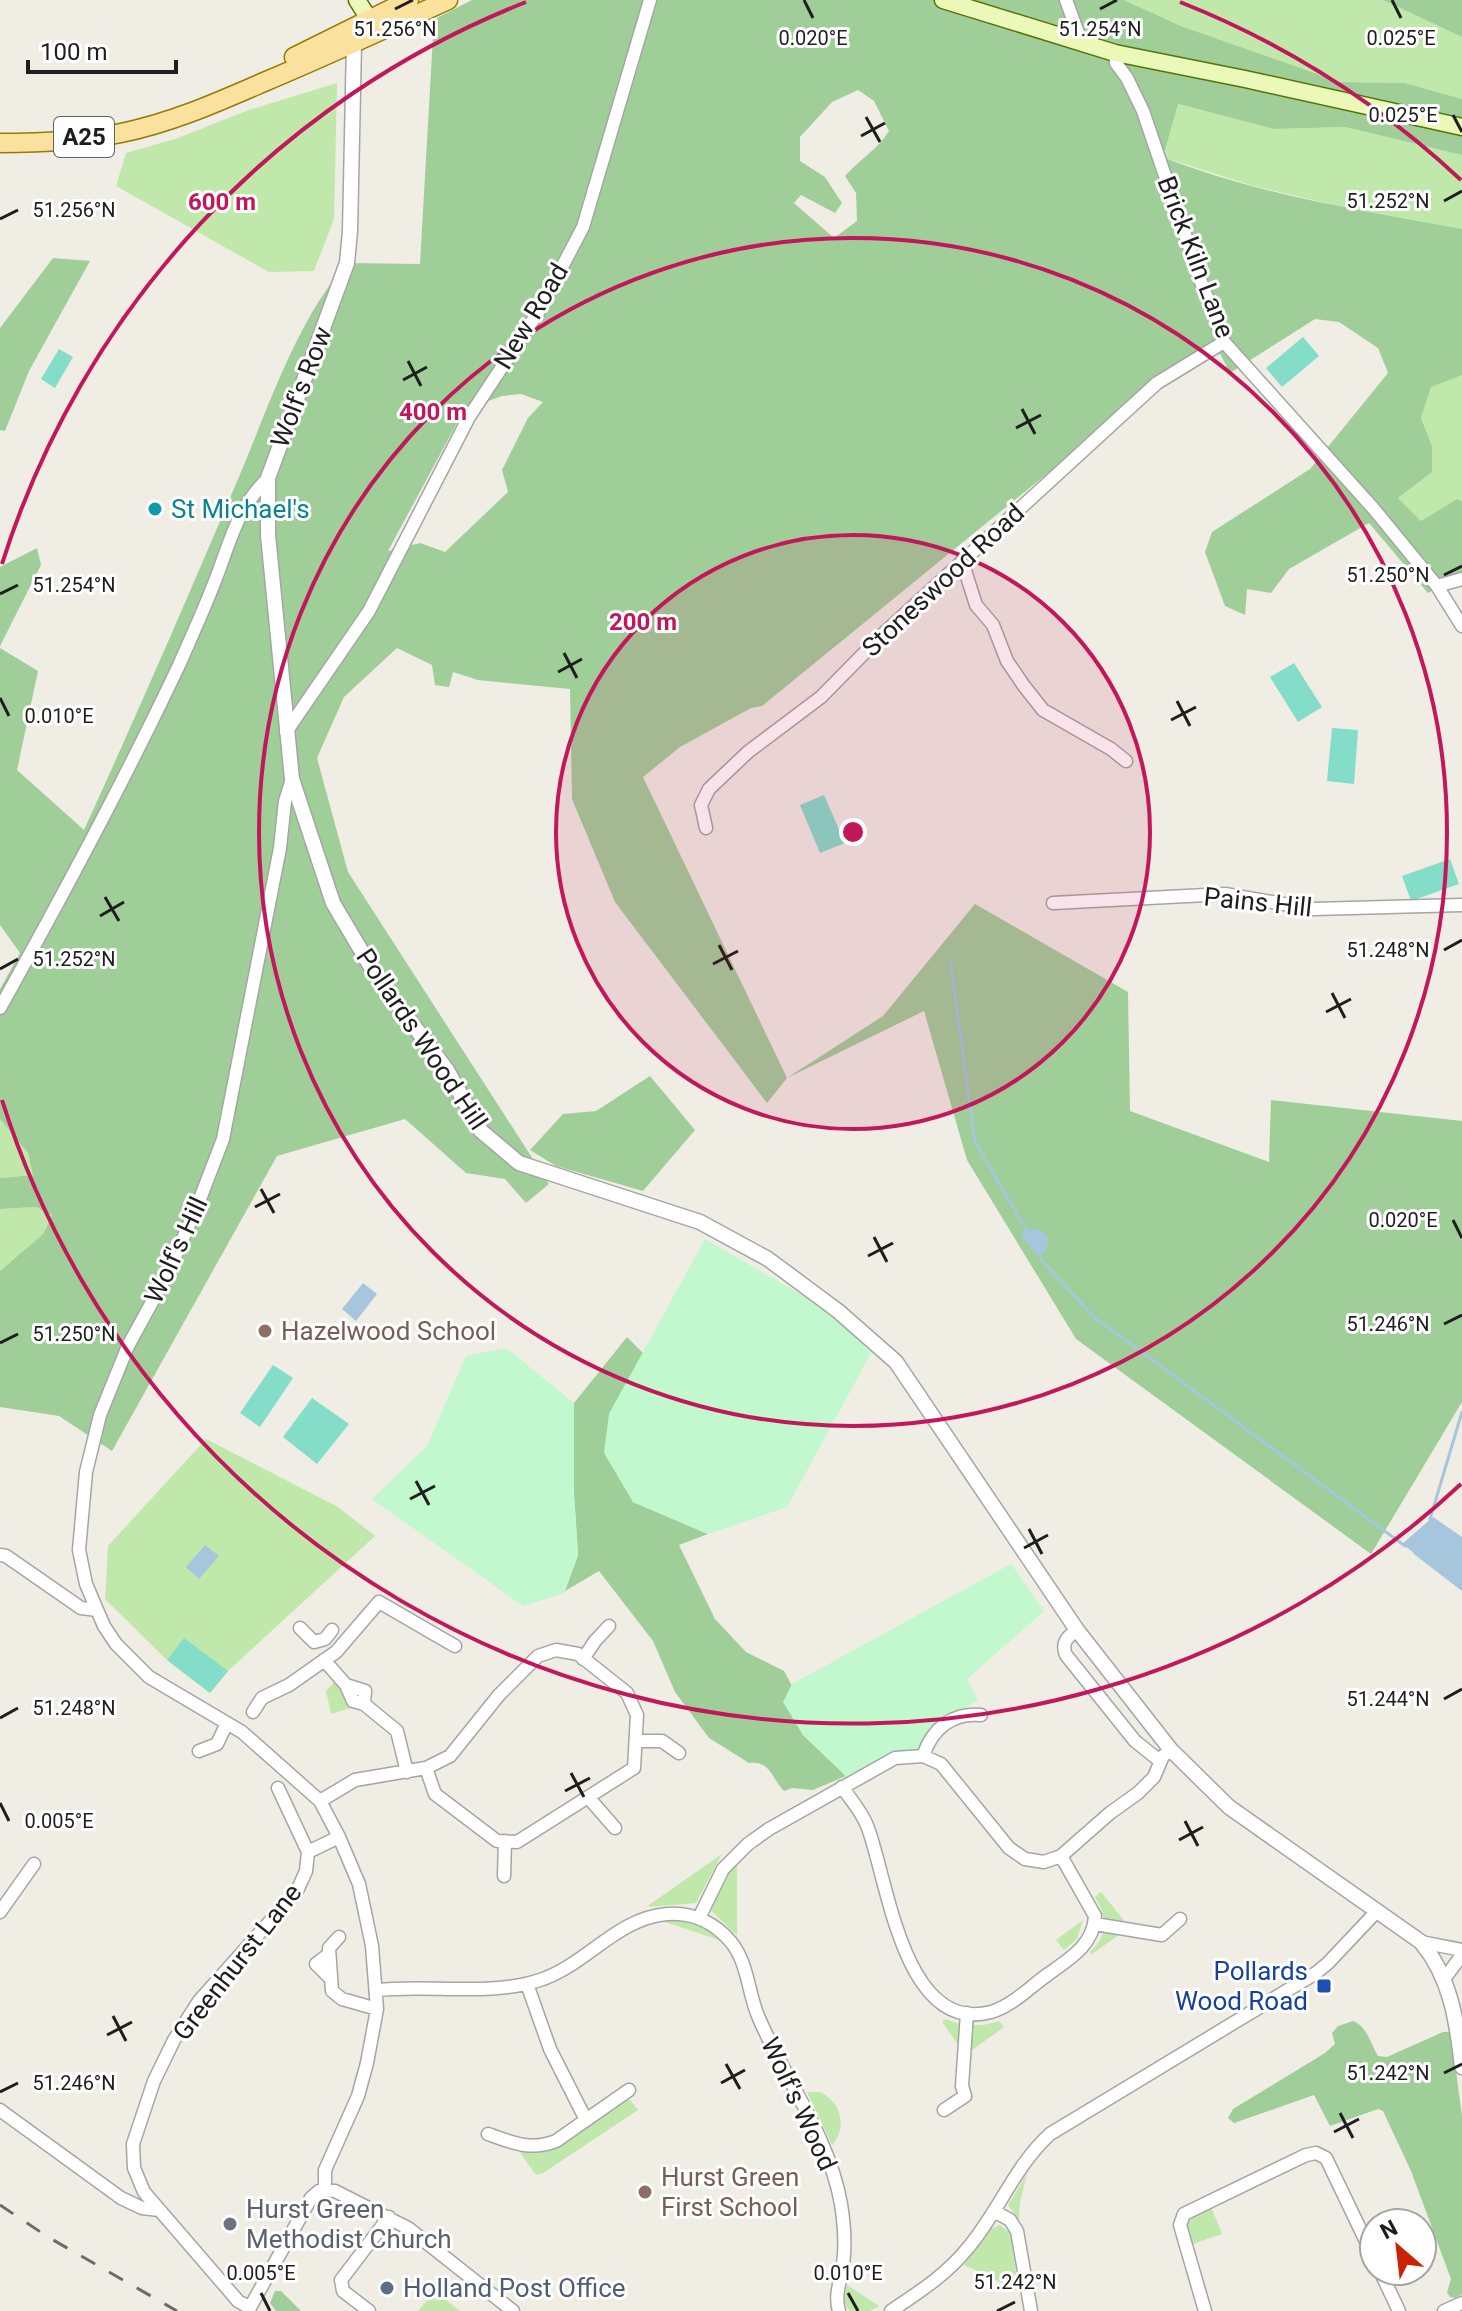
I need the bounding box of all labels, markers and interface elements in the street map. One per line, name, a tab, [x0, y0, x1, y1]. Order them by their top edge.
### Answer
text: 51.256°N	[353, 17, 437, 41]
text: 51.254°N	[1058, 17, 1142, 41]
scale bar	[28, 24, 176, 74]
text: 0.020°E	[778, 26, 848, 50]
text: 0.025°E	[1366, 26, 1436, 50]
text: 100 m	[40, 38, 107, 66]
text: 0.025°E	[1368, 103, 1438, 127]
road number: A25	[54, 117, 114, 157]
street label: Brick Kiln Lane	[1151, 172, 1241, 342]
text: 600 m	[188, 188, 256, 216]
text: 51.252°N	[1346, 189, 1430, 213]
text: 51.256°N	[32, 198, 116, 222]
street label: New Road	[488, 258, 574, 374]
street label: Wolf's Row	[264, 322, 338, 452]
text: 400 m	[399, 398, 467, 426]
place label: St Michael's	[171, 494, 310, 524]
street label: Stoneswood Road	[856, 497, 1030, 663]
marker: St Michael's	[146, 500, 164, 518]
text: 51.250°N	[1346, 563, 1430, 587]
text: 51.254°N	[32, 573, 116, 597]
text: 200 m	[609, 608, 677, 636]
text: 0.010°E	[24, 704, 94, 728]
centre of rings	[839, 818, 867, 846]
street label: Pains Hill	[1202, 881, 1314, 923]
text: 51.248°N	[1346, 938, 1430, 962]
street label: Pollards Wood Hill	[350, 943, 494, 1135]
text: 51.252°N	[32, 947, 116, 971]
street label: Wolf's Hill	[138, 1192, 214, 1308]
text: 0.020°E	[1368, 1208, 1438, 1232]
text: 51.246°N	[1346, 1312, 1430, 1336]
place label: Hazelwood School	[281, 1316, 496, 1346]
text: 51.250°N	[32, 1322, 116, 1346]
marker: Hazelwood School	[256, 1322, 274, 1340]
text: 51.244°N	[1346, 1687, 1430, 1711]
text: 51.248°N	[32, 1696, 116, 1720]
text: 0.005°E	[24, 1809, 94, 1833]
street label: Greenhurst Lane	[167, 1878, 307, 2046]
place label: Pollards Wood Road	[1175, 1956, 1308, 2016]
marker: Pollards Wood Road	[1315, 1977, 1333, 1995]
street label: Wolf's Wood	[755, 2033, 843, 2175]
text: 51.242°N	[1346, 2061, 1430, 2085]
text: 51.246°N	[32, 2071, 116, 2095]
place label: Hurst Green First School	[661, 2162, 799, 2222]
marker: Hurst Green First School	[636, 2183, 654, 2201]
place label: Hurst Green Methodist Church	[246, 2194, 452, 2254]
north arrow	[1358, 2207, 1438, 2287]
marker: Hurst Green Methodist Church	[221, 2215, 239, 2233]
text: N	[1376, 2215, 1402, 2244]
text: 0.005°E	[226, 2261, 296, 2285]
text: 0.010°E	[813, 2261, 883, 2285]
text: 51.242°N	[973, 2270, 1057, 2294]
place label: Holland Post Office	[403, 2273, 626, 2303]
marker: Holland Post Office	[378, 2279, 396, 2297]

